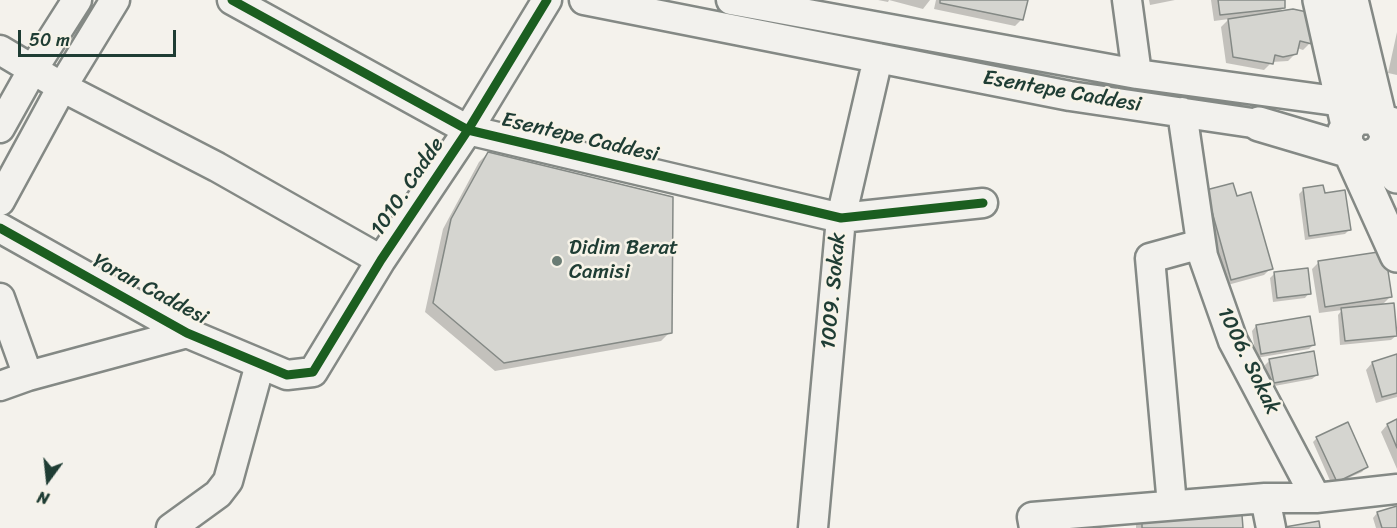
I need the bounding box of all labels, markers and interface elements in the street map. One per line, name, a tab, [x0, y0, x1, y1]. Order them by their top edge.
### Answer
scale bar	[21, 18, 178, 56]
text: 50 m	[29, 24, 70, 56]
street label: Esentepe Caddesi	[981, 66, 1143, 118]
street label: Esentepe Caddesi	[499, 108, 661, 168]
street label: 1010. Cadde	[366, 133, 450, 241]
street label: 1009. Sokak	[816, 232, 852, 350]
place label: Didim Berat Camisi	[569, 236, 678, 286]
street label: Yoran Caddesi	[88, 249, 212, 331]
marker: Didim Berat Camisi	[550, 254, 564, 268]
street label: 1006. Sokak	[1211, 303, 1285, 419]
north arrow	[18, 450, 78, 510]
text: N	[34, 482, 52, 513]

